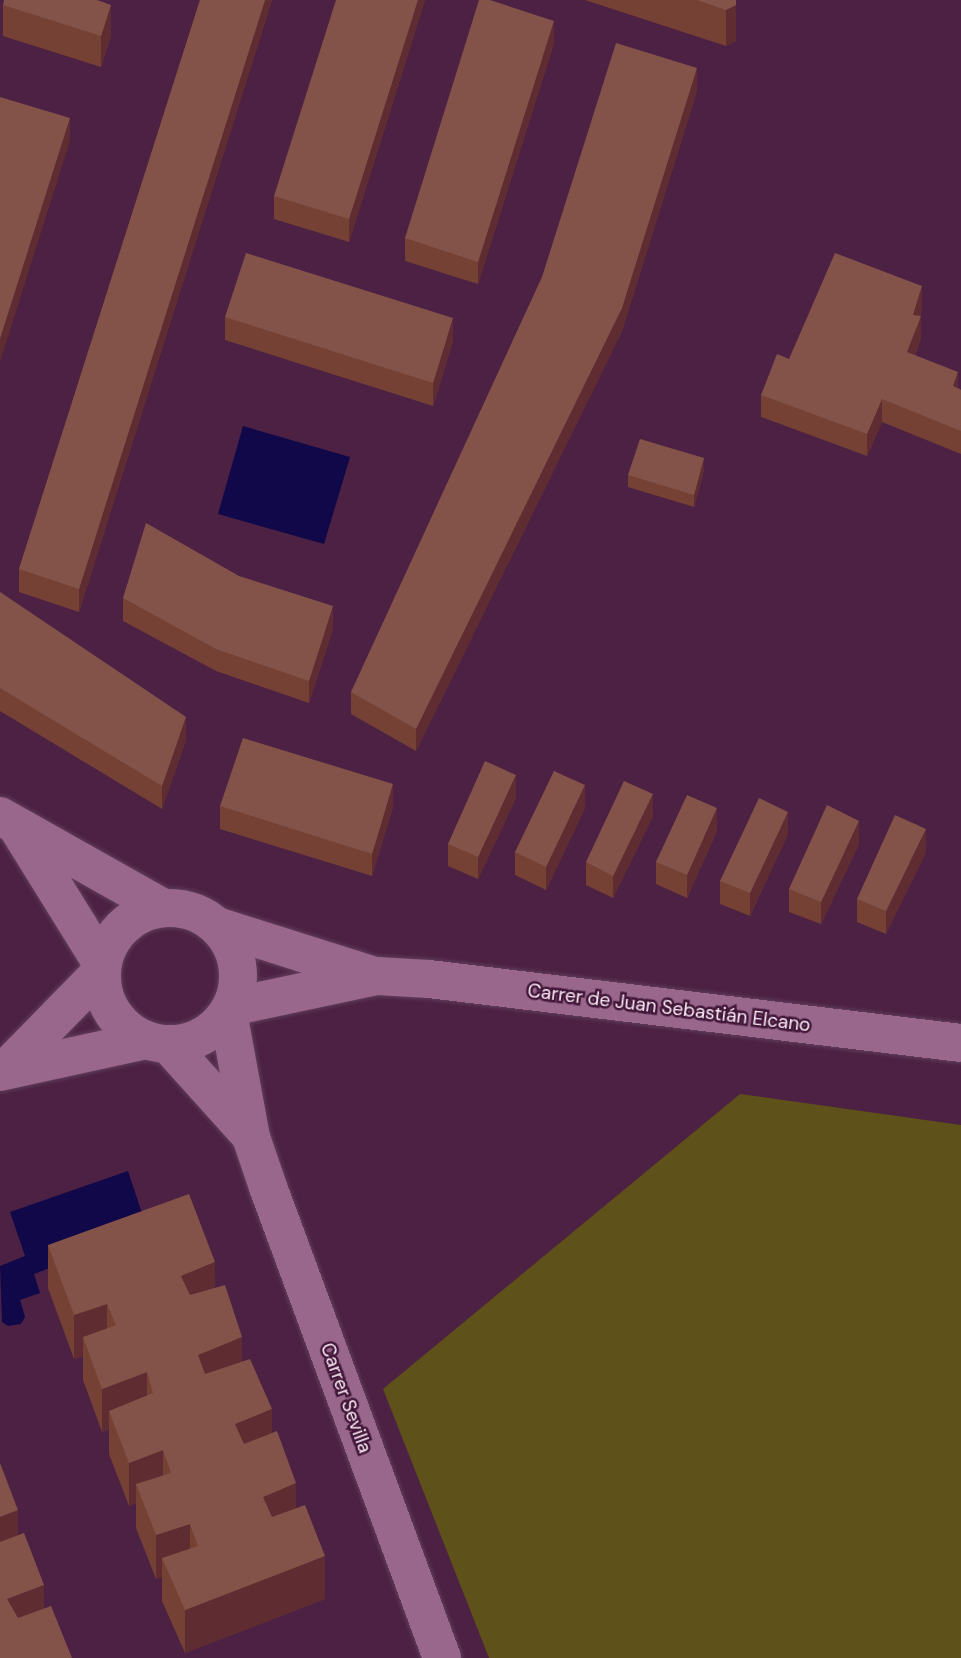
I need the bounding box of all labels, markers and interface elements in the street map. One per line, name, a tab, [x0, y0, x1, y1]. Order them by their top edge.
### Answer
street label: Carrer de Juan Sebastián Elcano	[526, 979, 812, 1037]
street label: Carrer Sevilla	[316, 1340, 376, 1456]

